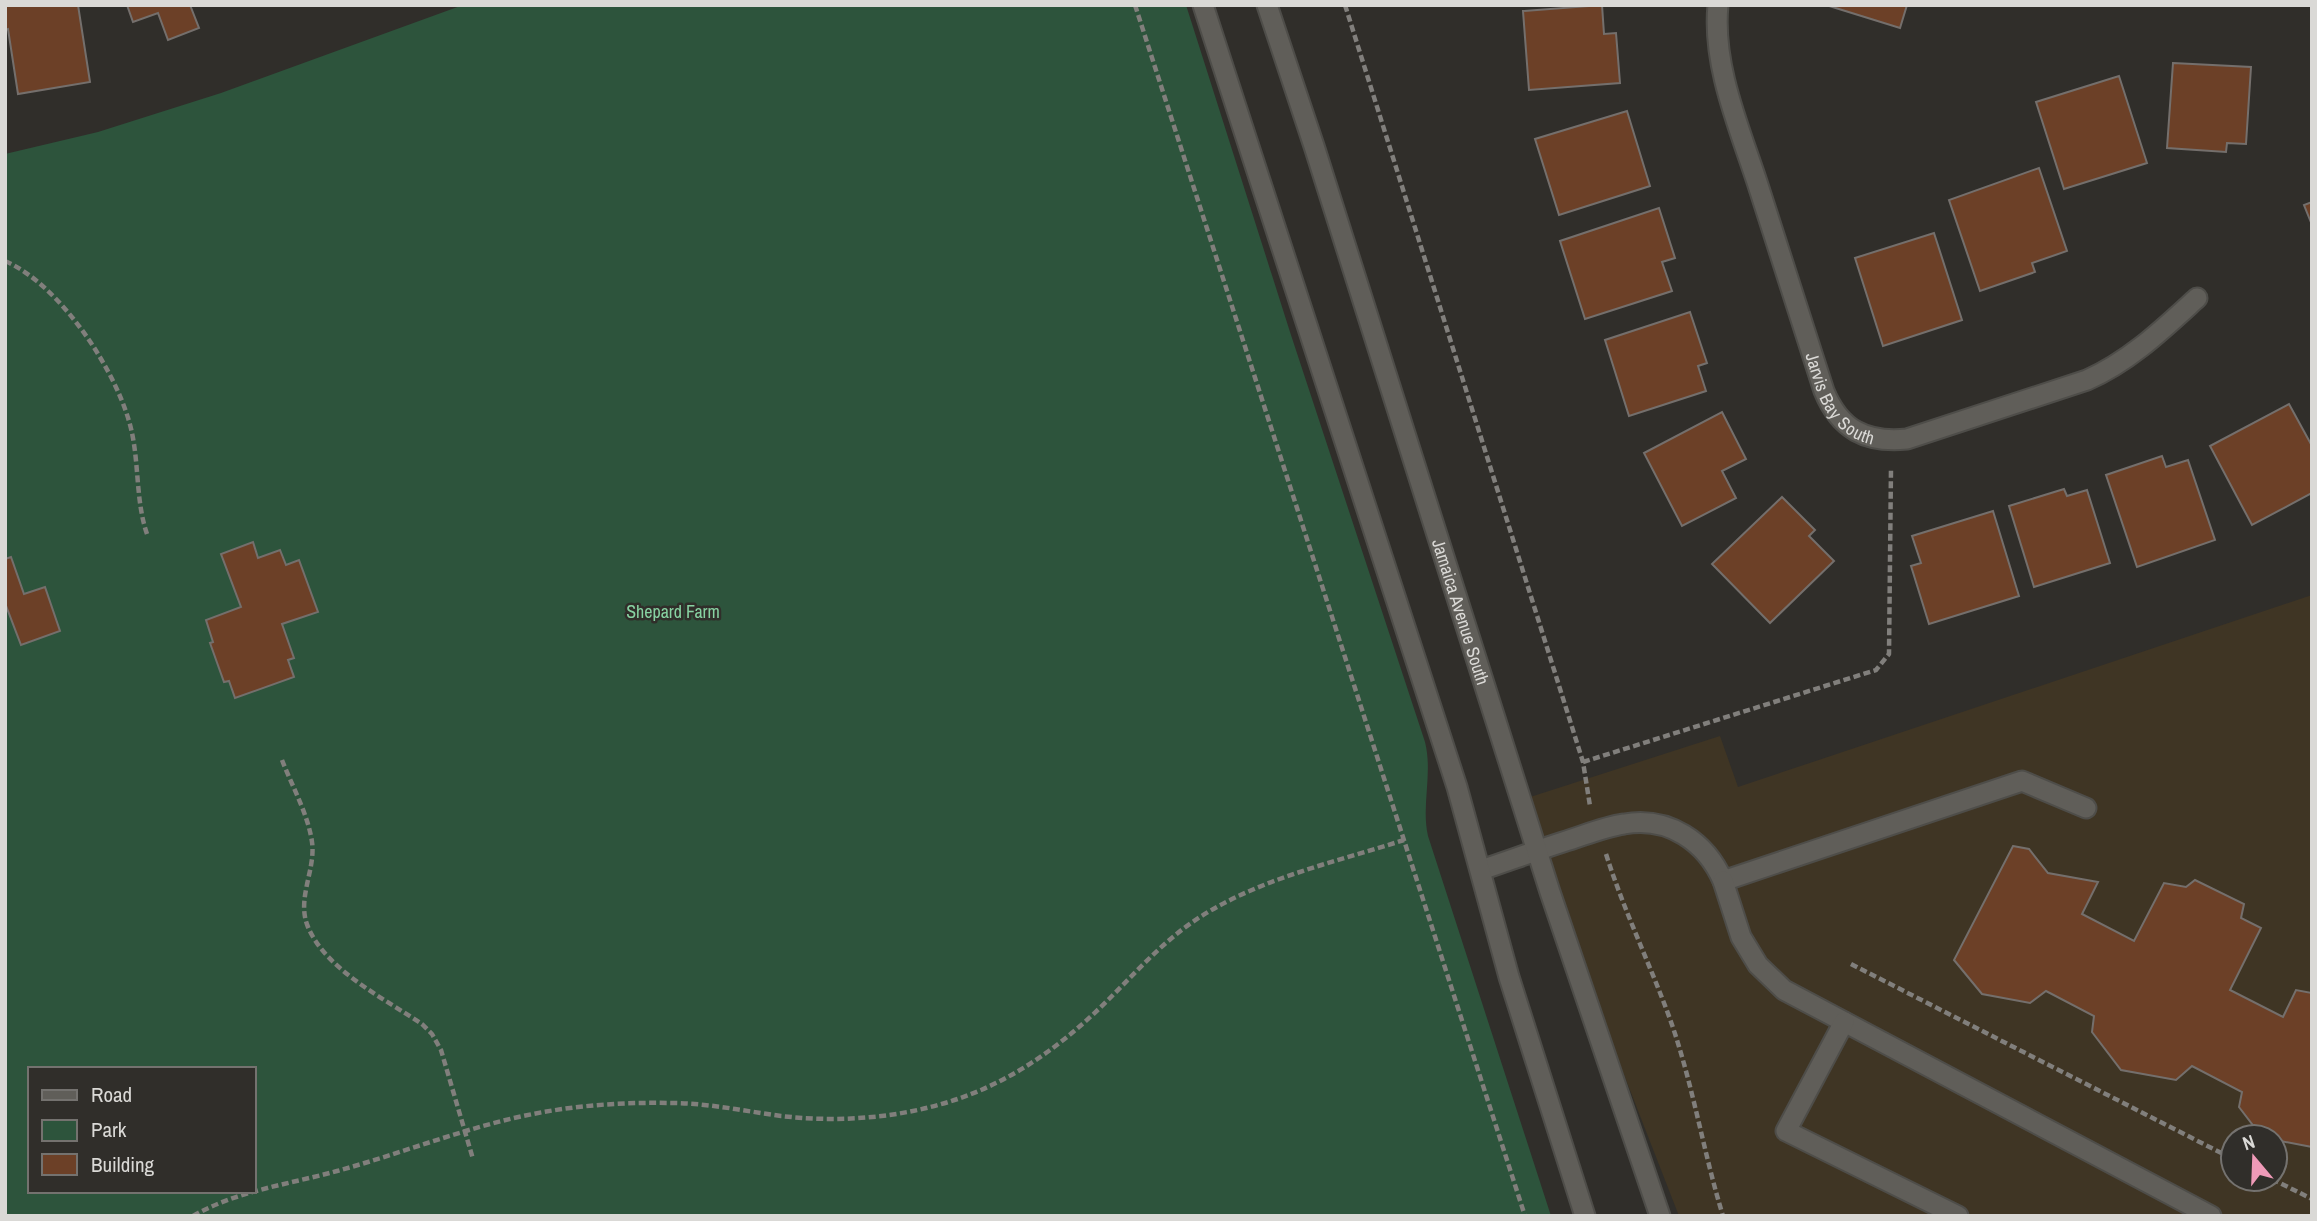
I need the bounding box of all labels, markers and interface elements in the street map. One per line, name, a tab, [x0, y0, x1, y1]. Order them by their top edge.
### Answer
street label: Jarvis Bay South	[1800, 349, 1877, 450]
street label: Jamaica Avenue South	[1427, 536, 1496, 688]
park label: Shepard Farm	[626, 599, 720, 624]
legend	[28, 1067, 256, 1193]
text: Road	[91, 1080, 132, 1109]
text: Park	[91, 1115, 127, 1144]
north arrow	[2219, 1123, 2289, 1193]
text: N	[2239, 1128, 2258, 1156]
text: Building	[91, 1150, 155, 1179]

